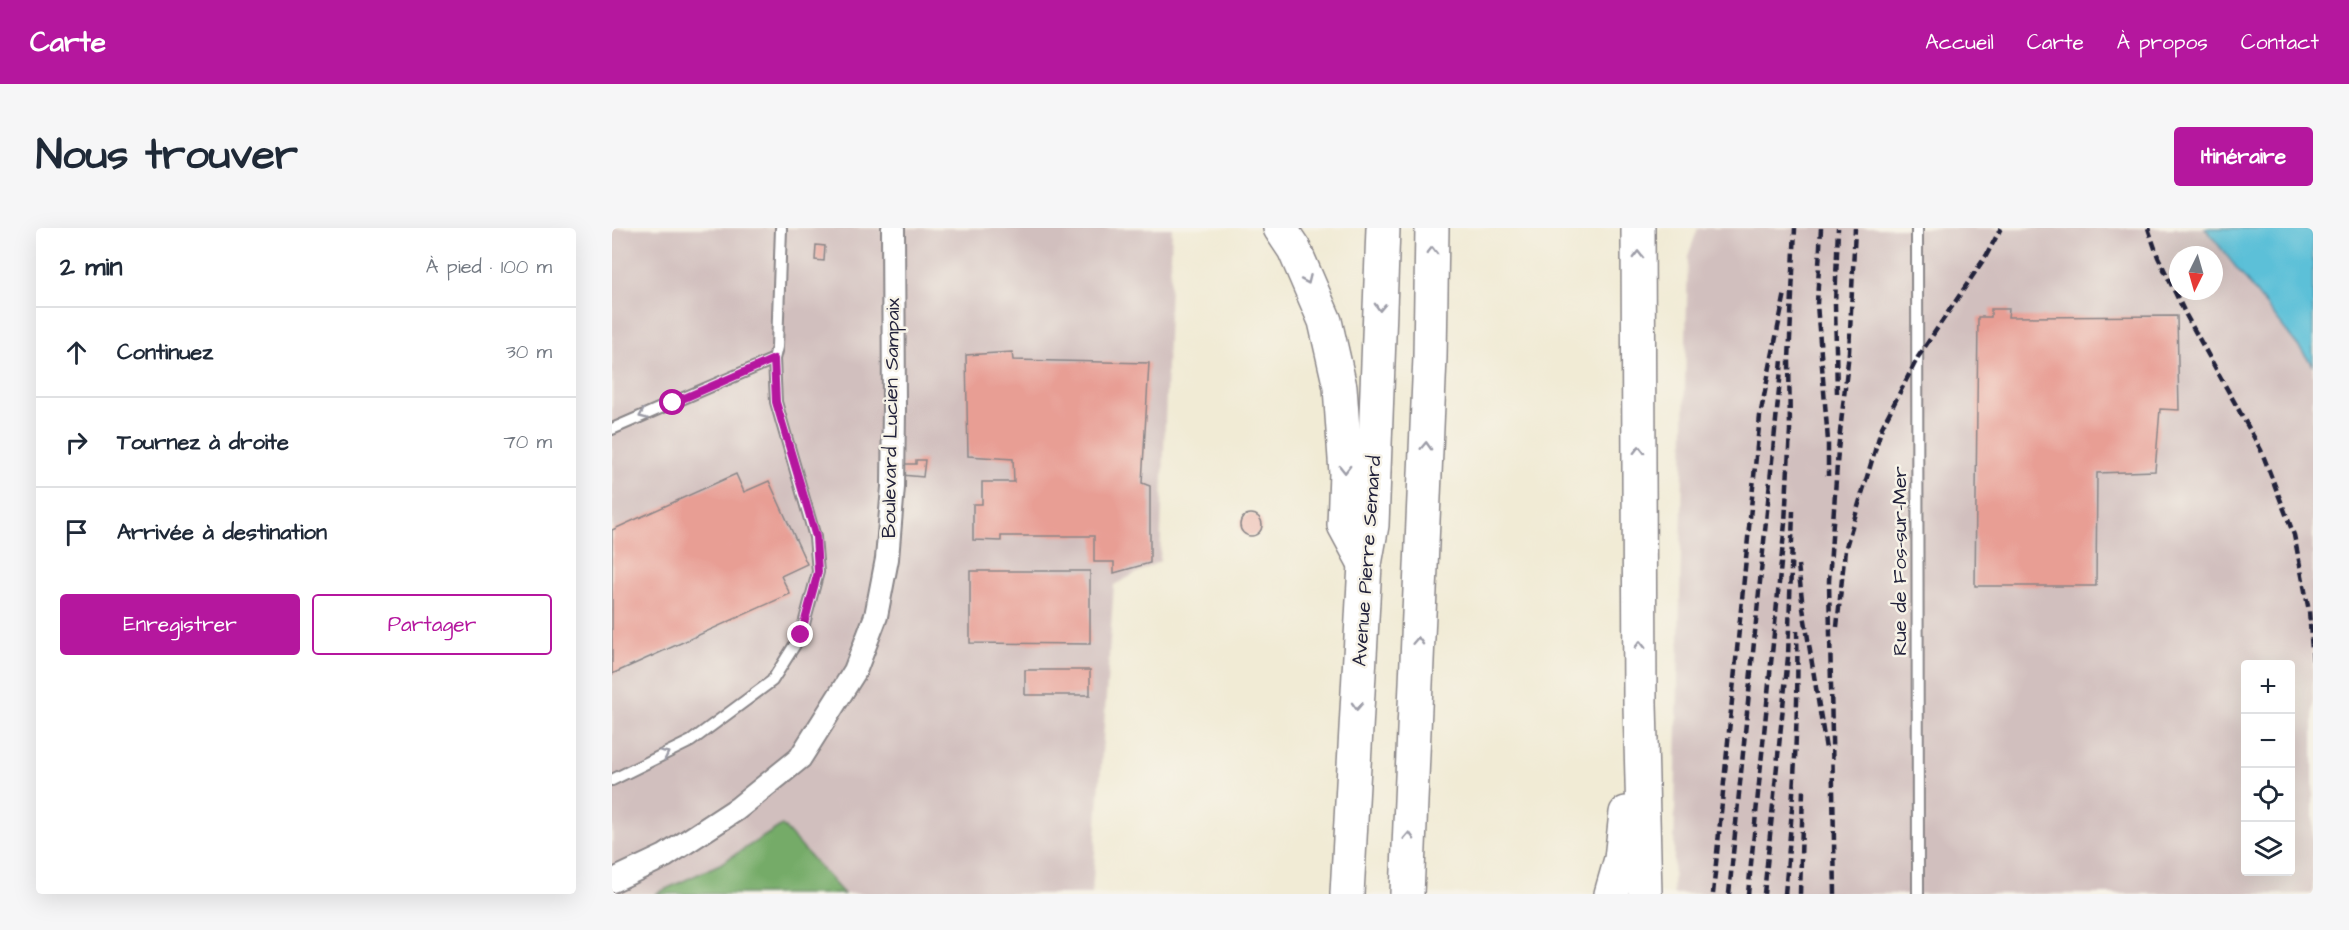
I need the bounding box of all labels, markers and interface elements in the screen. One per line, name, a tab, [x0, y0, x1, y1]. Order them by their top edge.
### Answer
text: Carte	[30, 23, 106, 62]
text: Accueil	[1925, 28, 1994, 57]
text: Carte	[2027, 28, 2084, 57]
text: À propos	[2117, 28, 2208, 57]
text: Contact	[2241, 28, 2319, 57]
text: Nous trouver	[36, 127, 298, 185]
button: Itinéraire	[2174, 127, 2313, 186]
north arrow	[2169, 246, 2223, 300]
one-way arrow	[1426, 247, 1438, 256]
text: 2 min	[60, 249, 122, 285]
one-way arrow	[1632, 251, 1644, 260]
text: À pied · 100 m	[426, 253, 552, 281]
one-way arrow	[1300, 273, 1312, 284]
street label: Boulevard Lucien Sampaix	[875, 297, 907, 538]
one-way arrow	[1374, 303, 1387, 312]
icon: ahead	[60, 336, 93, 369]
text: Continuez	[117, 337, 213, 368]
text: 30 m	[506, 338, 552, 366]
route start	[659, 389, 685, 415]
one-way arrow	[638, 408, 649, 420]
icon: right	[60, 426, 93, 459]
text: Tournez à droite	[117, 427, 289, 458]
text: 70 m	[504, 428, 552, 456]
one-way arrow	[1420, 441, 1433, 450]
one-way arrow	[1633, 446, 1645, 455]
street label: Avenue Pierre Semard	[1346, 455, 1388, 667]
one-way arrow	[1339, 465, 1351, 474]
street label: Rue de Fos-sur-Mer	[1886, 466, 1914, 656]
icon: arrive	[60, 516, 93, 549]
text: Arrivée à destination	[117, 517, 327, 548]
button: Enregistrer	[60, 594, 300, 655]
button: Partager	[312, 594, 552, 655]
route end	[787, 621, 813, 647]
one-way arrow	[1412, 636, 1424, 645]
one-way arrow	[1634, 641, 1646, 650]
map controls	[2241, 660, 2295, 876]
button: +	[2241, 660, 2295, 714]
one-way arrow	[1351, 702, 1364, 711]
button: −	[2241, 714, 2295, 768]
one-way arrow	[658, 750, 669, 762]
button: locate	[2241, 768, 2295, 822]
button: layers	[2241, 822, 2295, 876]
one-way arrow	[1403, 831, 1416, 840]

